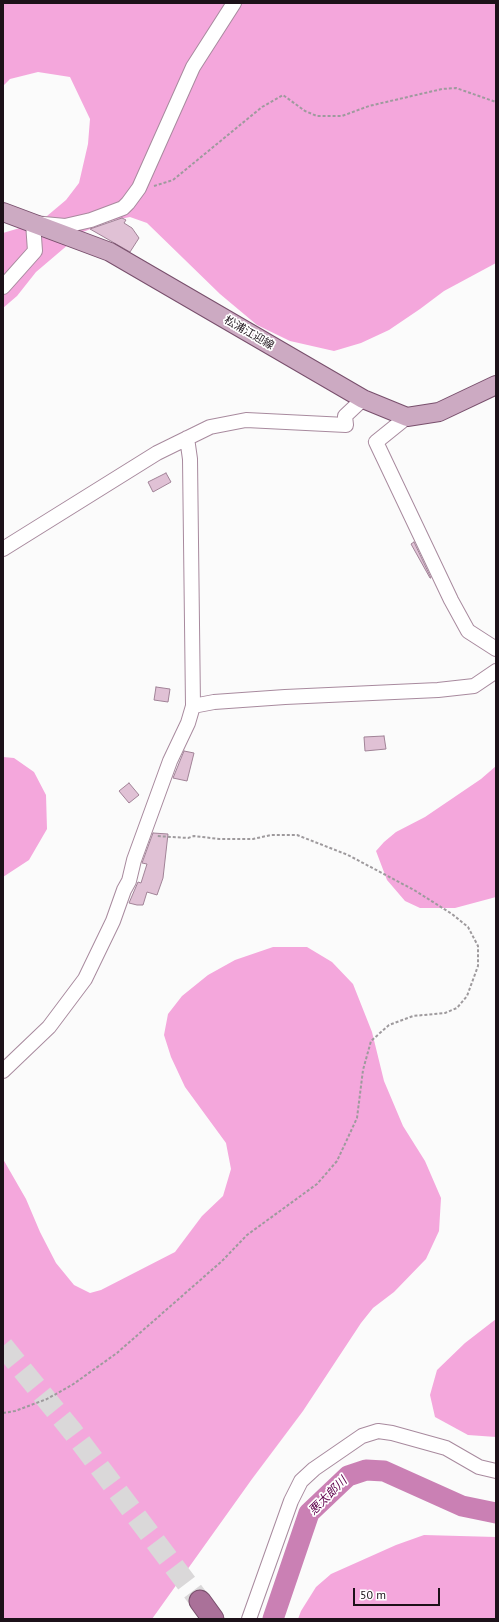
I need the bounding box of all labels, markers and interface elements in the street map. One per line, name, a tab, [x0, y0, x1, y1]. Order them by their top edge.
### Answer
street label: 松浦江迎線	[222, 314, 276, 352]
water label: 悪太郎川	[306, 1474, 350, 1518]
scale bar	[355, 1580, 442, 1606]
text: 50 m	[360, 1587, 386, 1602]

